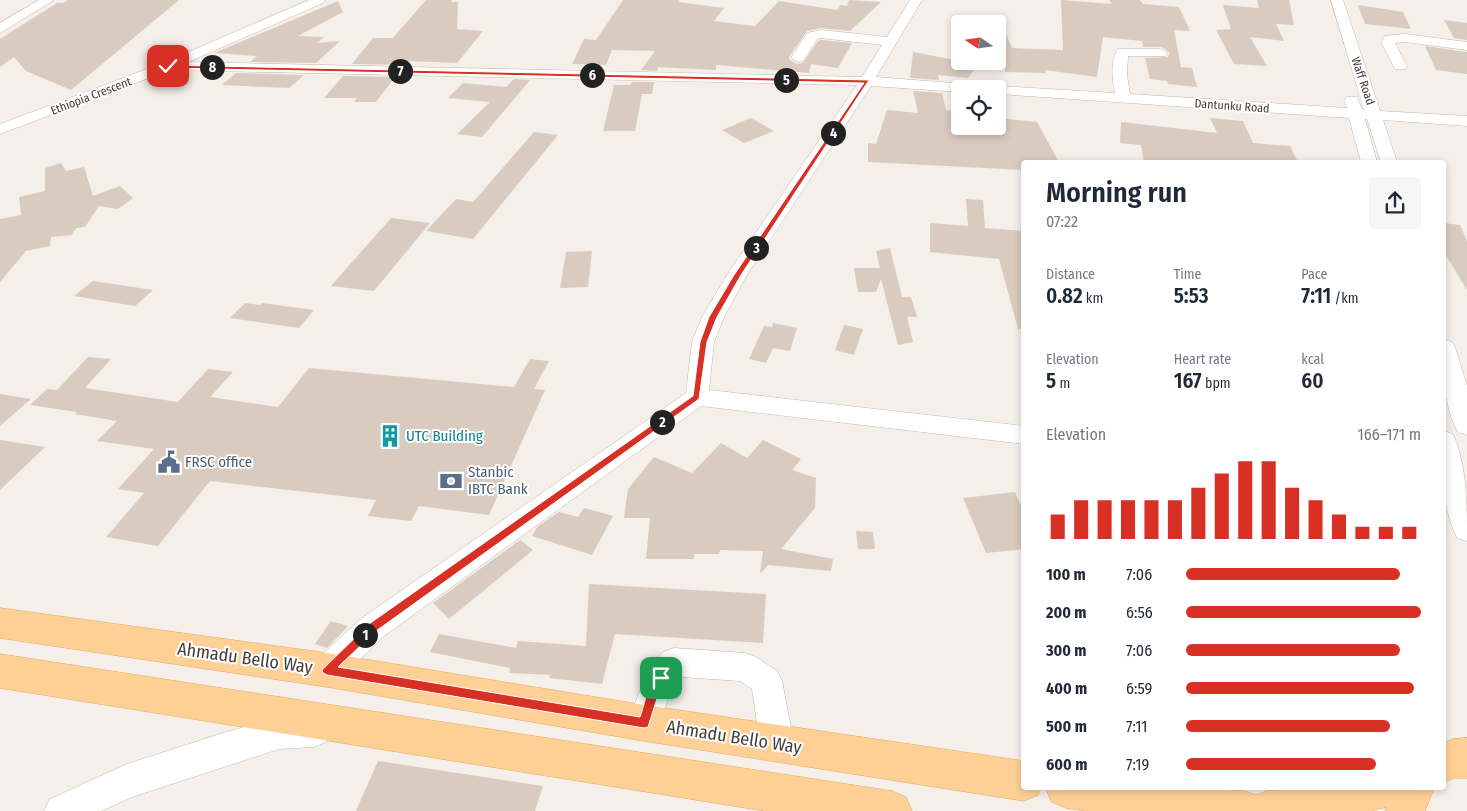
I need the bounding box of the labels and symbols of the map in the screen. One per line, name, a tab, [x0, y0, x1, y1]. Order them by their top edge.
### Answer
north arrow	[951, 15, 1006, 70]
pin	[147, 45, 189, 87]
pin: 8	[200, 54, 224, 80]
street label: Waff Road	[1348, 55, 1378, 107]
pin: 7	[388, 58, 412, 84]
pin: 6	[580, 62, 604, 88]
pin: 5	[774, 68, 798, 92]
street label: Ethiopia Crescent	[49, 74, 133, 118]
street label: Dantunku Road	[1194, 96, 1270, 116]
pin: 4	[820, 120, 846, 146]
pin: 3	[744, 236, 768, 260]
pin: 2	[650, 410, 674, 434]
building icon: UTC Building	[377, 423, 403, 449]
place label: UTC Building	[406, 427, 483, 445]
public building icon: FRSC office	[156, 449, 182, 475]
place label: FRSC office	[185, 453, 252, 471]
place label: Stanbic IBTC Bank	[468, 463, 528, 498]
bank icon: Stanbic IBTC Bank	[438, 468, 464, 494]
pin: 1	[352, 622, 378, 648]
street label: Ahmadu Bello Way	[176, 638, 314, 678]
pin	[640, 657, 682, 699]
street label: Ahmadu Bello Way	[665, 715, 803, 759]

